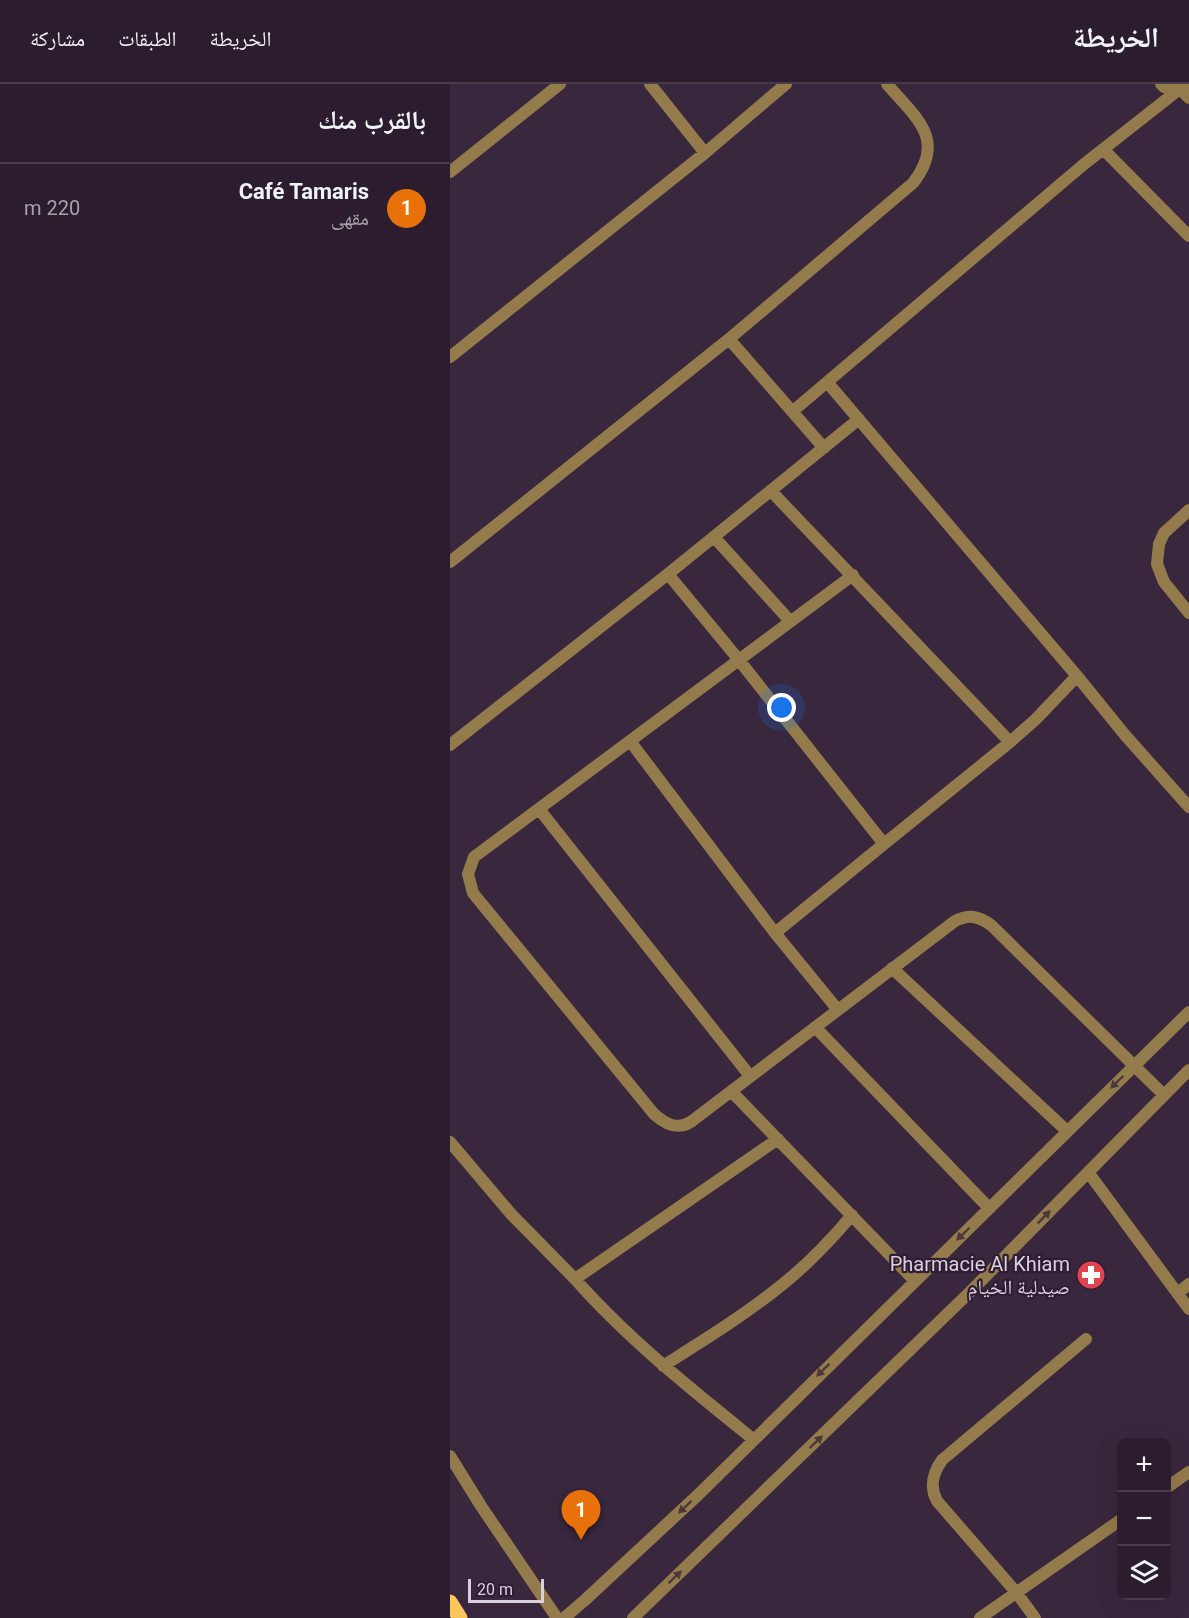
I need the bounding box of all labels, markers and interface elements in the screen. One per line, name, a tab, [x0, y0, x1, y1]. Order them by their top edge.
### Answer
text: الخريطة	[1073, 21, 1159, 54]
text: مشاركة	[30, 27, 85, 51]
text: الطبقات	[118, 27, 177, 51]
text: الخريطة	[210, 27, 271, 51]
text: بالقرب منك	[318, 105, 426, 135]
text: Café Tamaris	[239, 179, 369, 204]
text: 220 m	[24, 196, 80, 220]
text: 1	[401, 196, 412, 220]
text: مقهى	[331, 206, 369, 230]
your location	[767, 693, 796, 722]
one-way arrow	[1110, 1075, 1124, 1089]
one-way arrow	[1037, 1210, 1051, 1224]
one-way arrow	[956, 1226, 970, 1240]
place label: Pharmacie Al Khiam صيدلية الخيام	[890, 1252, 1070, 1301]
pharmacy icon: Pharmacie Al Khiam صيدلية الخيام	[1075, 1259, 1107, 1291]
one-way arrow	[816, 1363, 831, 1377]
one-way arrow	[808, 1435, 823, 1449]
map controls	[1117, 1438, 1171, 1600]
button: +	[1117, 1438, 1171, 1492]
pin: 1	[562, 1490, 600, 1540]
button: −	[1117, 1492, 1171, 1546]
one-way arrow	[677, 1500, 692, 1514]
button: layers	[1117, 1546, 1171, 1600]
one-way arrow	[668, 1571, 682, 1585]
scale bar	[468, 1576, 544, 1604]
text: 20 m	[477, 1580, 513, 1599]

